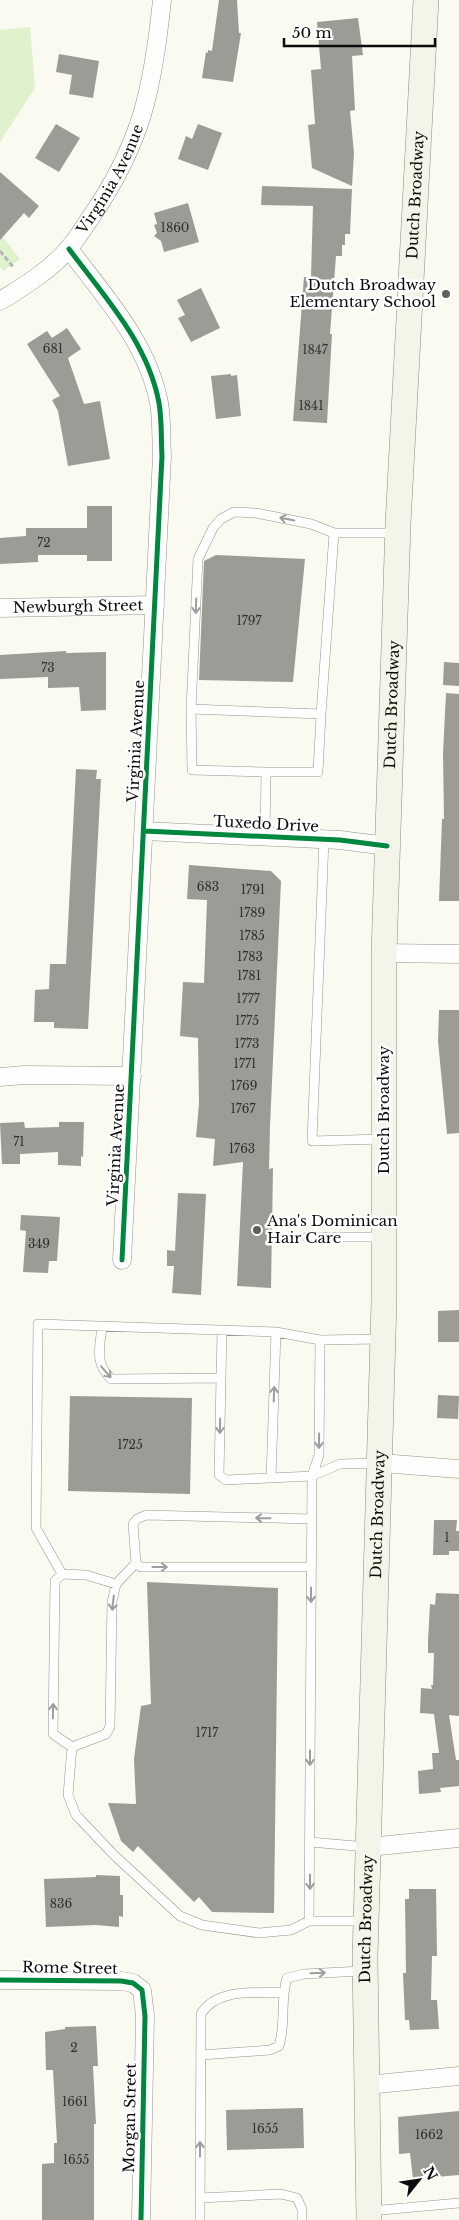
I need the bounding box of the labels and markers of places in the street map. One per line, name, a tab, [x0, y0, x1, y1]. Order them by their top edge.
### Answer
place label: Dutch Broadway Elementary School	[290, 275, 436, 311]
marker: Dutch Broadway Elementary School	[440, 288, 452, 300]
place label: Ana's Dominican Hair Care	[266, 1211, 397, 1247]
marker: Ana's Dominican Hair Care	[251, 1224, 263, 1236]

